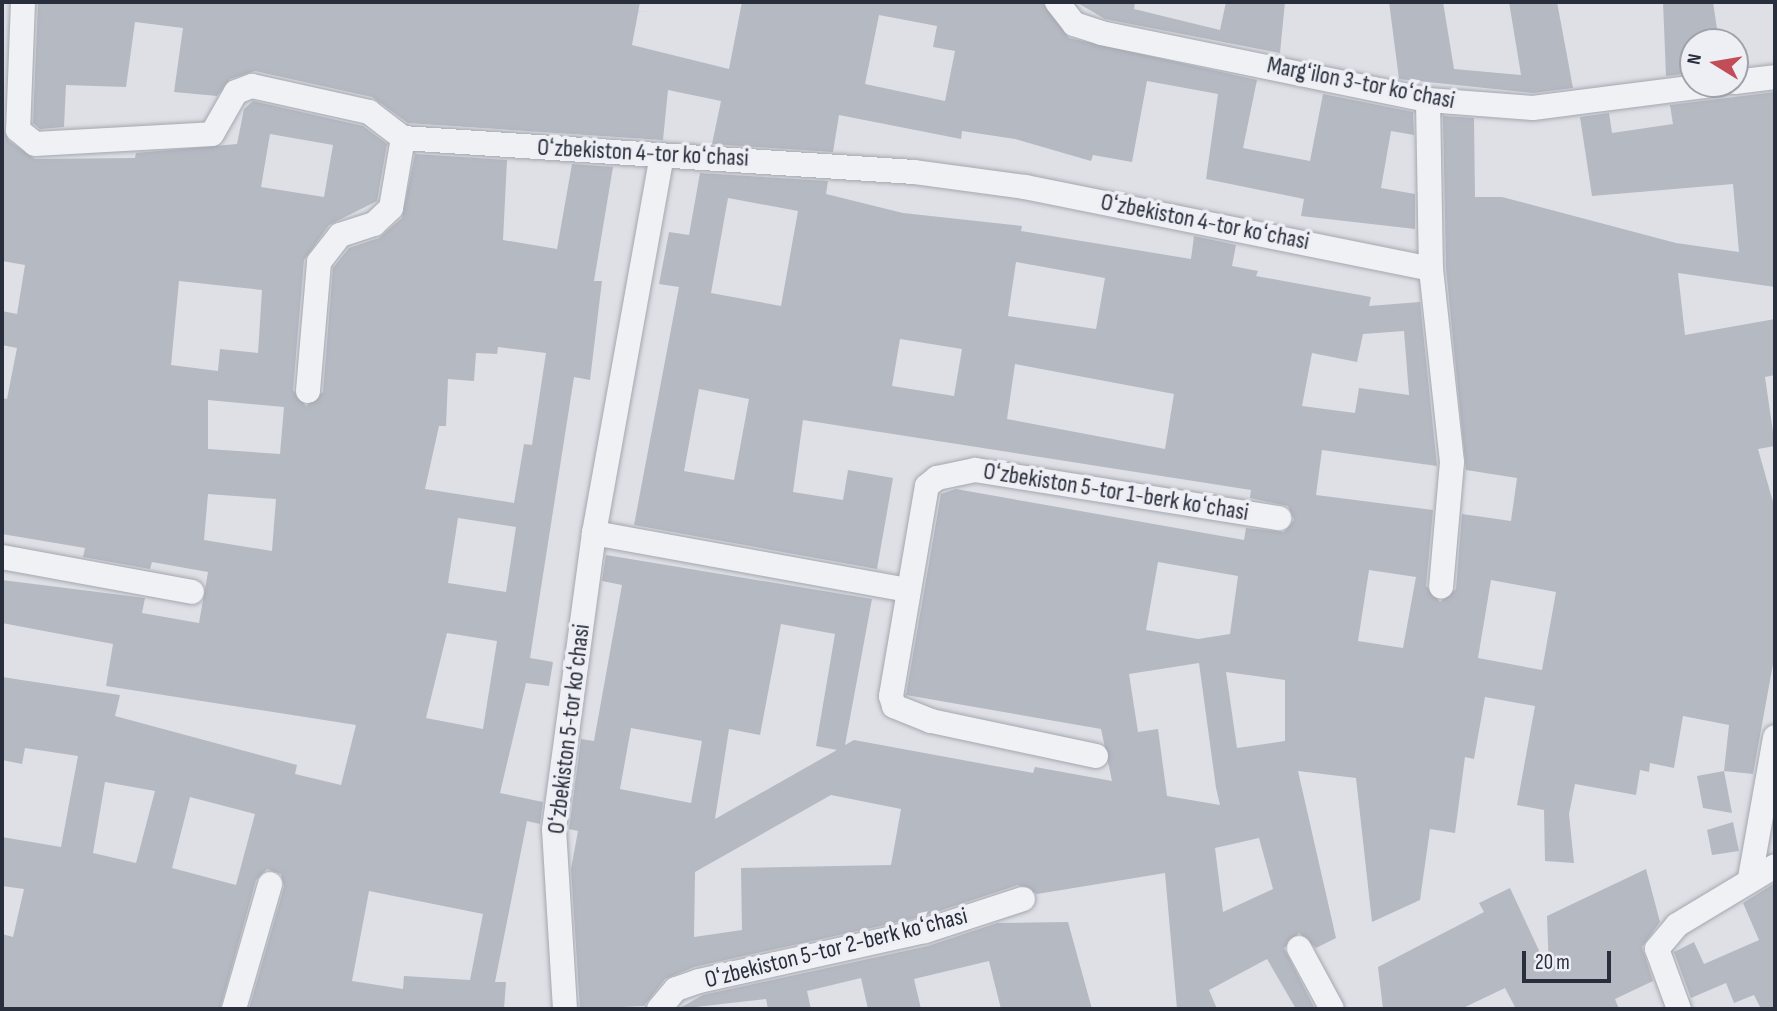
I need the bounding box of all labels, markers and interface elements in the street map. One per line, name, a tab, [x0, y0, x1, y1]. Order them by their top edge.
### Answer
north arrow	[1679, 28, 1749, 98]
street label: Margʻilon 3-tor koʻchasi	[1265, 51, 1457, 115]
text: N	[1683, 52, 1707, 66]
street label: Oʻzbekiston 4-tor koʻchasi	[537, 133, 749, 173]
street label: Oʻzbekiston 4-tor koʻchasi	[1098, 188, 1312, 256]
street label: Oʻzbekiston 5-tor 1-berk koʻchasi	[981, 457, 1251, 527]
street label: Oʻzbekiston 5-tor koʻchasi	[542, 622, 596, 836]
street label: Oʻzbekiston 5-tor 2-berk koʻchasi	[702, 901, 970, 995]
scale bar	[1525, 937, 1614, 981]
text: 20 m	[1535, 950, 1570, 975]

